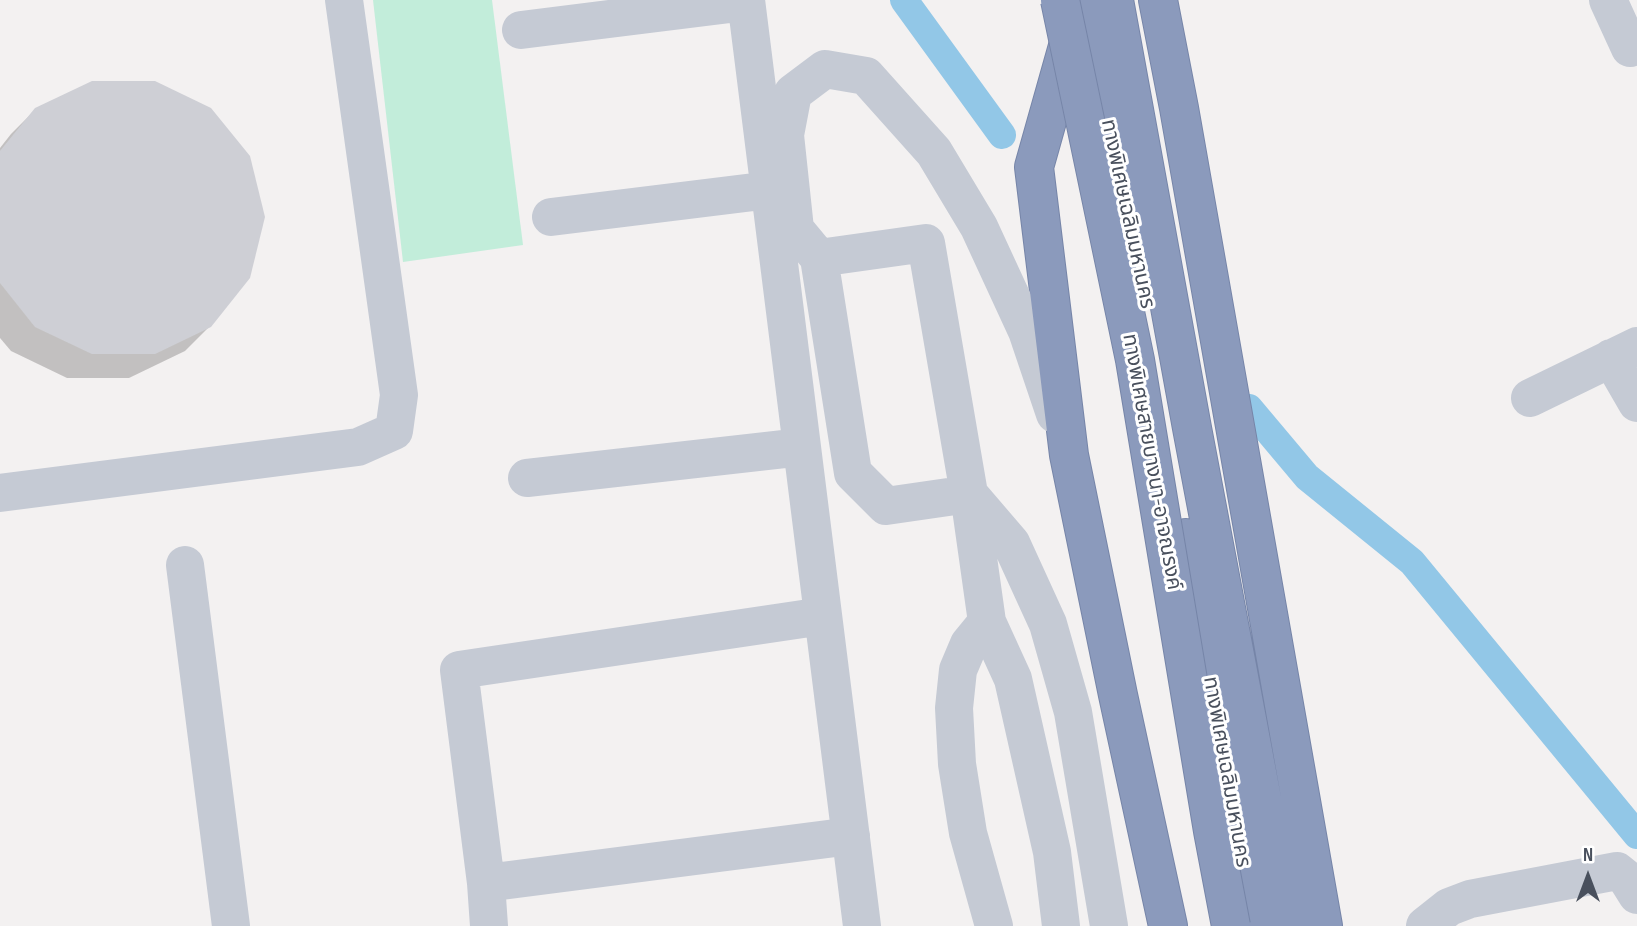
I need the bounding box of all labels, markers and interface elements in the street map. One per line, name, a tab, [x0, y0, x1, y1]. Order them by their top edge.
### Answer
street label: ทางพิเศษเฉลิมมหานคร	[1095, 117, 1159, 311]
street label: ทางพิเศษสายบางนา-อาจณรงค์	[1116, 332, 1186, 592]
street label: ทางพิเศษเฉลิมมหานคร	[1197, 675, 1255, 869]
north arrow	[1553, 842, 1623, 912]
text: N	[1583, 844, 1593, 867]

